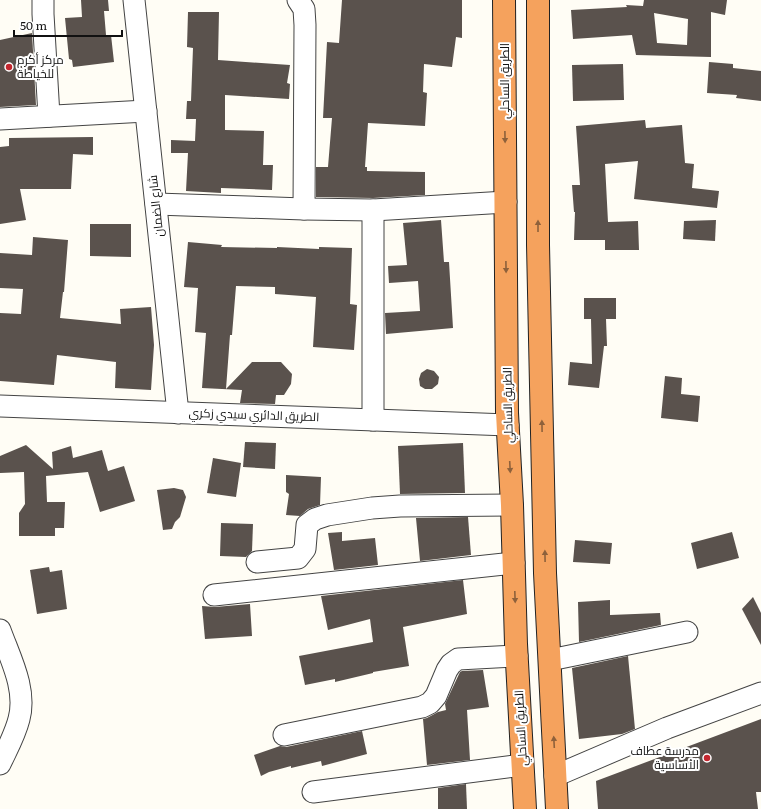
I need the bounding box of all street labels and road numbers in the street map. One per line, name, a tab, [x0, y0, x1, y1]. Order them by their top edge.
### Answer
street label: الطريق الساحلي	[495, 43, 515, 119]
street label: شارع الضمان	[143, 174, 167, 238]
street label: الطريق الساحلي	[497, 367, 519, 443]
street label: الطريق الدائري سيدي زكري	[188, 403, 320, 427]
street label: الطريق الساحلي	[509, 689, 533, 767]

